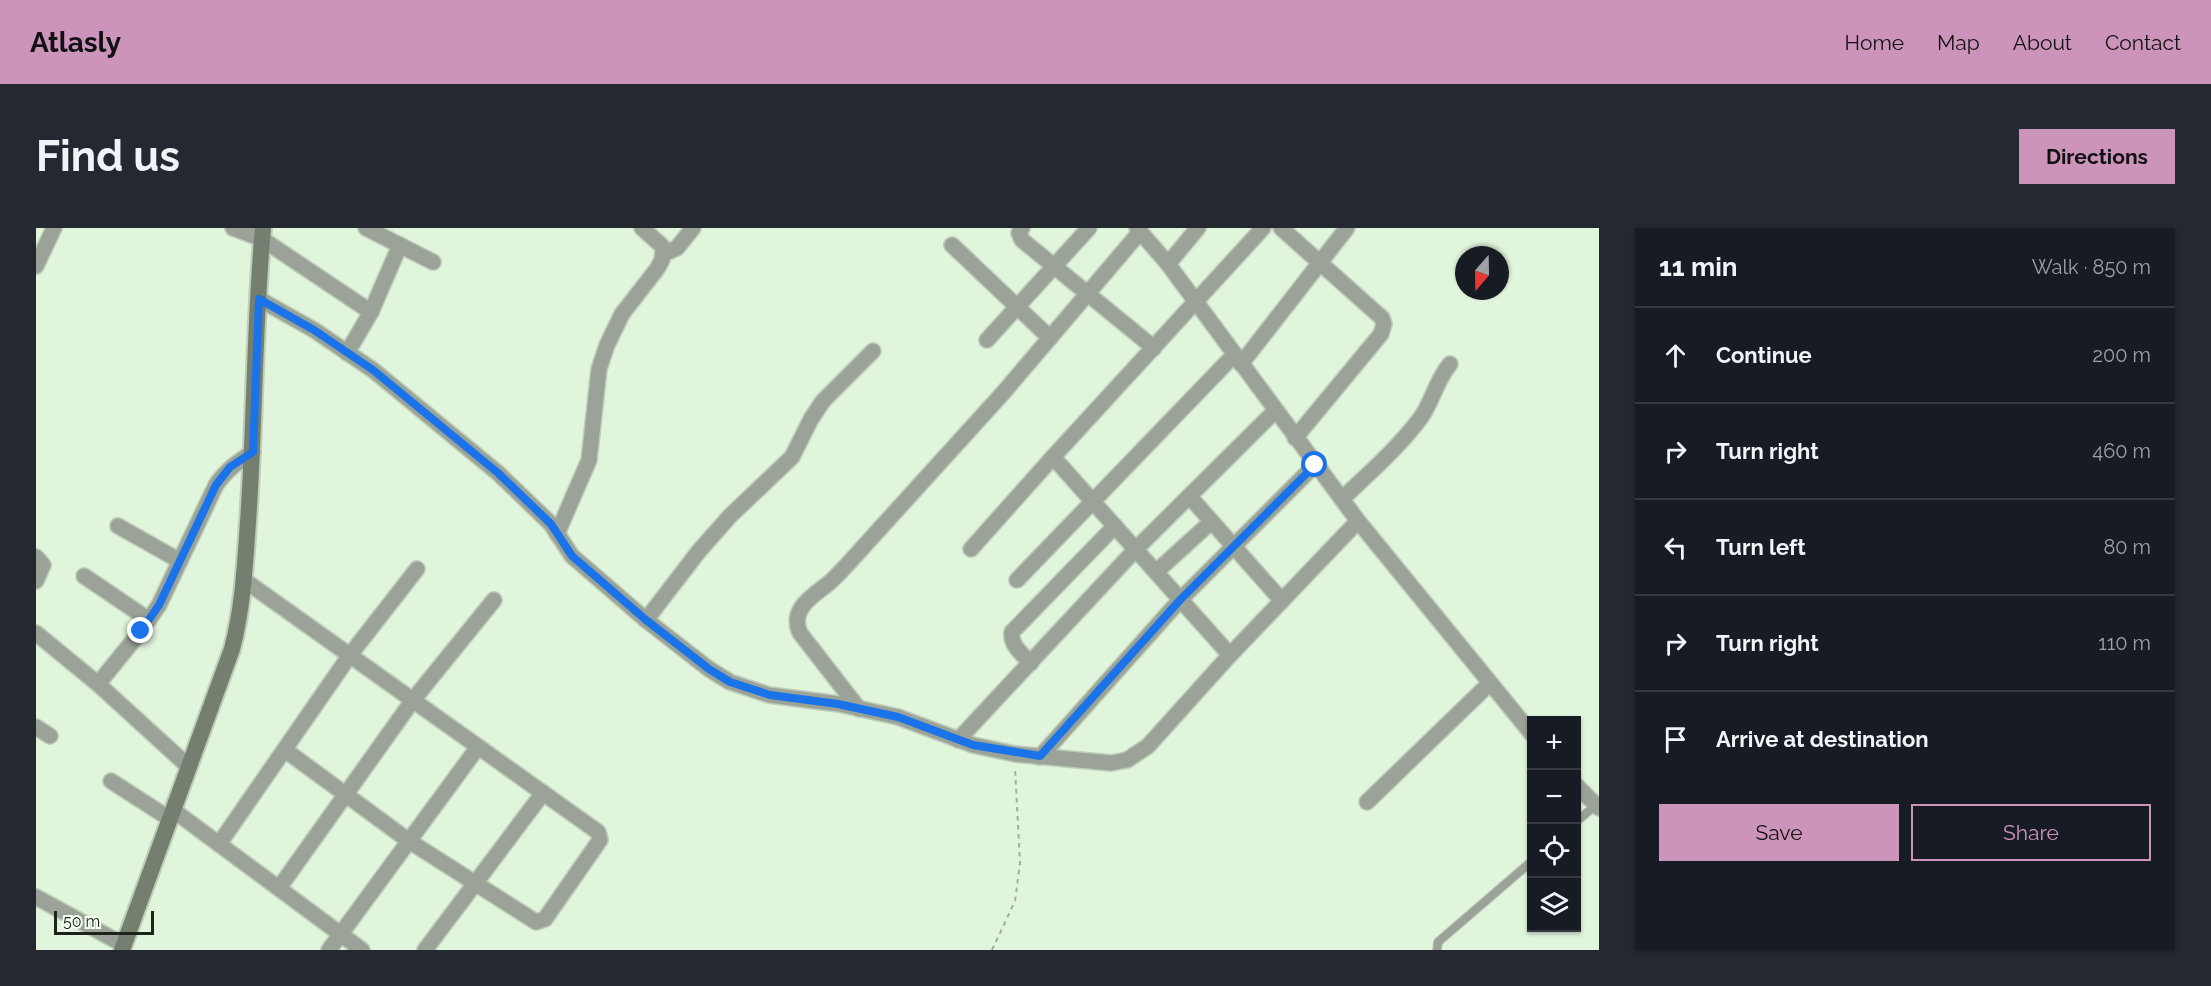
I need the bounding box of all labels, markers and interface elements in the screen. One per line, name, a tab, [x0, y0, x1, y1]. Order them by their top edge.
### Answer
text: Atlasly	[30, 26, 121, 59]
text: Home	[1845, 30, 1904, 55]
text: Map	[1937, 30, 1980, 55]
text: About	[2013, 30, 2072, 55]
text: Contact	[2105, 30, 2181, 55]
button: Directions	[2019, 129, 2175, 184]
text: Find us	[36, 132, 180, 181]
north arrow	[1455, 246, 1509, 300]
text: 11 min	[1659, 252, 1737, 282]
text: Walk · 850 m	[2032, 255, 2151, 279]
icon: ahead	[1659, 339, 1692, 372]
text: Continue	[1716, 342, 1812, 368]
text: 200 m	[2093, 343, 2151, 367]
icon: right	[1659, 435, 1692, 468]
text: Turn right	[1716, 438, 1819, 464]
text: 460 m	[2092, 439, 2151, 463]
route start	[1301, 451, 1327, 477]
icon: left	[1659, 531, 1692, 564]
text: Turn left	[1716, 534, 1806, 560]
text: 80 m	[2103, 535, 2151, 559]
route end	[127, 617, 153, 643]
icon: right	[1659, 627, 1692, 660]
text: Turn right	[1716, 630, 1819, 656]
text: 110 m	[2098, 631, 2151, 655]
map controls	[1527, 716, 1581, 932]
button: +	[1527, 716, 1581, 770]
icon: arrive	[1659, 723, 1692, 756]
text: Arrive at destination	[1716, 726, 1929, 752]
button: −	[1527, 770, 1581, 824]
button: Save	[1659, 804, 1899, 861]
button: Share	[1911, 804, 2151, 861]
button: locate	[1527, 824, 1581, 878]
button: layers	[1527, 878, 1581, 932]
scale bar	[54, 908, 154, 936]
text: 50 m	[63, 912, 100, 931]

